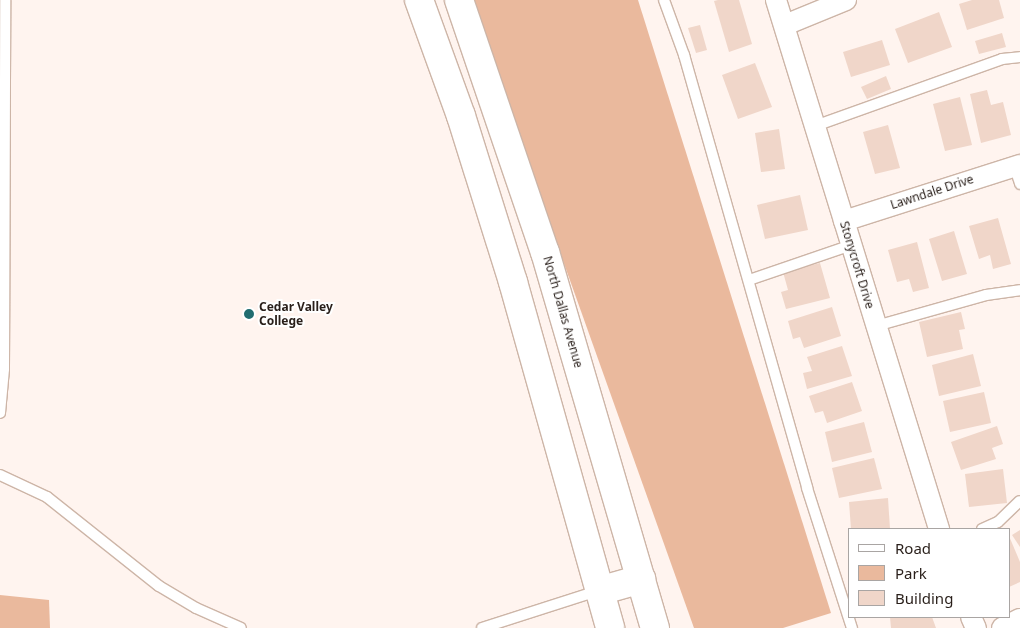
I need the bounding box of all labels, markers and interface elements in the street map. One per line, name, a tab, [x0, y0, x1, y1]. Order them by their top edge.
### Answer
street label: Lawndale Drive	[889, 172, 975, 212]
street label: Stonycroft Drive	[837, 220, 877, 310]
street label: North Dallas Avenue	[540, 254, 586, 370]
place label: Cedar Valley College	[259, 300, 333, 328]
marker: Cedar Valley College	[243, 308, 255, 320]
legend	[848, 528, 1010, 618]
text: Road	[895, 538, 931, 558]
text: Park	[895, 563, 927, 583]
text: Building	[895, 588, 953, 608]

